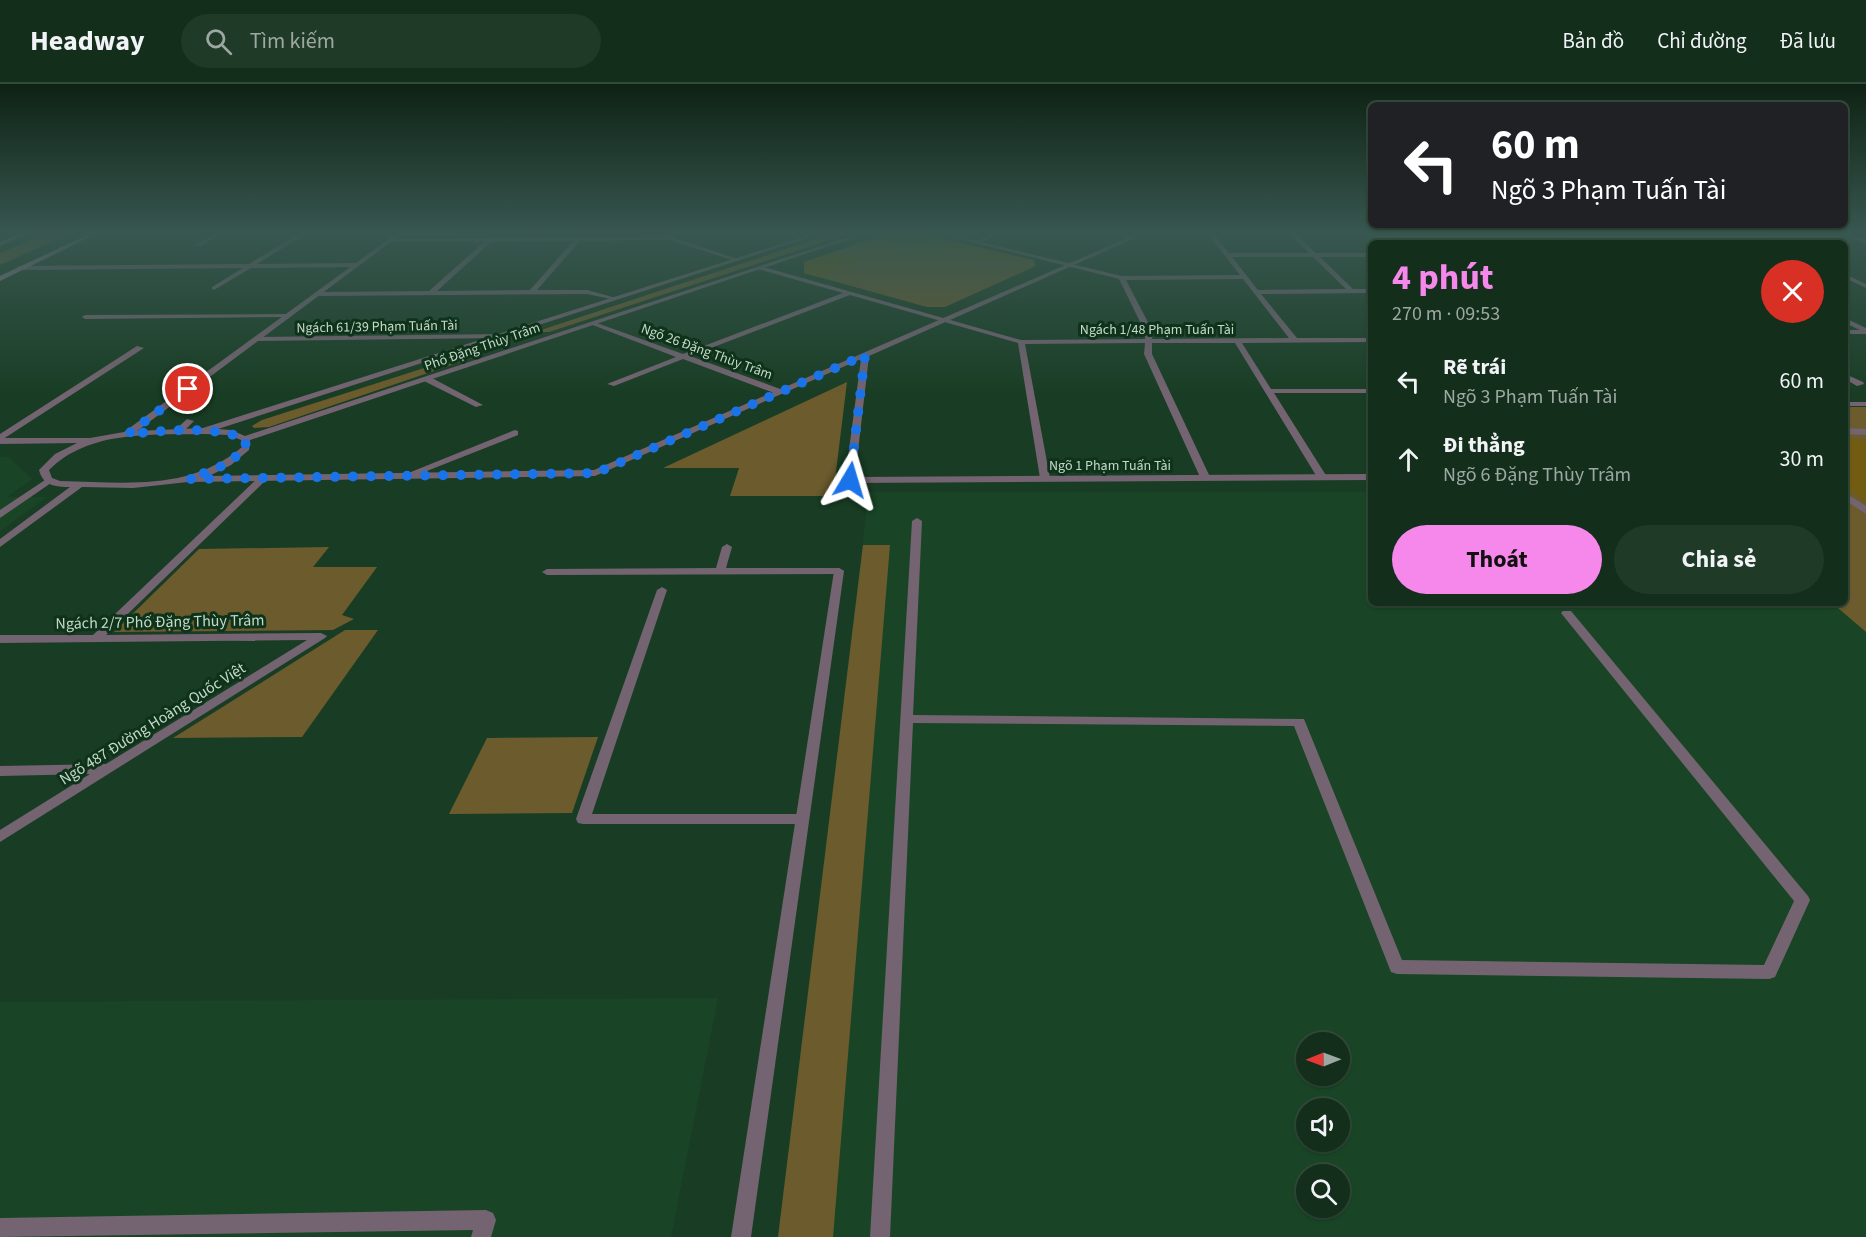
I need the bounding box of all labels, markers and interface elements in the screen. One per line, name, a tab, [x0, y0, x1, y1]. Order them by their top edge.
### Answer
search box	[181, 14, 601, 68]
text: Headway	[30, 21, 145, 61]
icon: search	[202, 25, 235, 58]
text: Tìm kiếm	[250, 25, 335, 57]
text: Bản đồ	[1562, 26, 1624, 56]
text: Chỉ đường	[1657, 26, 1747, 56]
text: Đã lưu	[1780, 26, 1836, 56]
text: 60 m	[1491, 115, 1580, 175]
icon: left	[1392, 126, 1470, 204]
text: Ngõ 3 Phạm Tuấn Tài	[1491, 171, 1726, 210]
text: 4 phút	[1392, 252, 1494, 303]
button: close	[1761, 260, 1824, 323]
text: 270 m · 09:53	[1392, 300, 1500, 328]
street label: Ngách 61/39 Phạm Tuấn Tài	[296, 316, 458, 338]
street label: Phố Đặng Thùy Trâm	[422, 318, 543, 376]
street label: Ngõ 26 Đặng Thùy Trâm	[638, 319, 775, 385]
street label: Ngách 1/48 Phạm Tuấn Tài	[1080, 320, 1234, 340]
text: Rẽ trái	[1443, 351, 1506, 383]
pin	[162, 363, 213, 414]
icon: left	[1392, 365, 1425, 398]
text: 60 m	[1779, 365, 1824, 397]
icon: arrive	[171, 372, 204, 405]
text: Ngõ 3 Phạm Tuấn Tài	[1443, 383, 1617, 411]
text: Đi thẳng	[1443, 429, 1525, 461]
icon: ahead	[1392, 443, 1425, 476]
text: 30 m	[1779, 443, 1824, 475]
position arrow	[818, 448, 882, 512]
street label: Ngõ 1 Phạm Tuấn Tài	[1049, 456, 1171, 476]
text: Ngõ 6 Đặng Thùy Trâm	[1443, 461, 1631, 489]
button: Thoát	[1392, 525, 1602, 594]
button: Chia sẻ	[1614, 525, 1824, 594]
street label: Ngách 2/7 Phố Đặng Thùy Trâm	[55, 609, 265, 635]
street label: Ngõ 487 Đường Hoàng Quốc Việt	[55, 657, 250, 790]
north arrow	[1296, 1032, 1350, 1086]
map controls	[1296, 1032, 1350, 1218]
button: sound	[1296, 1098, 1350, 1152]
button: search	[1296, 1164, 1350, 1218]

